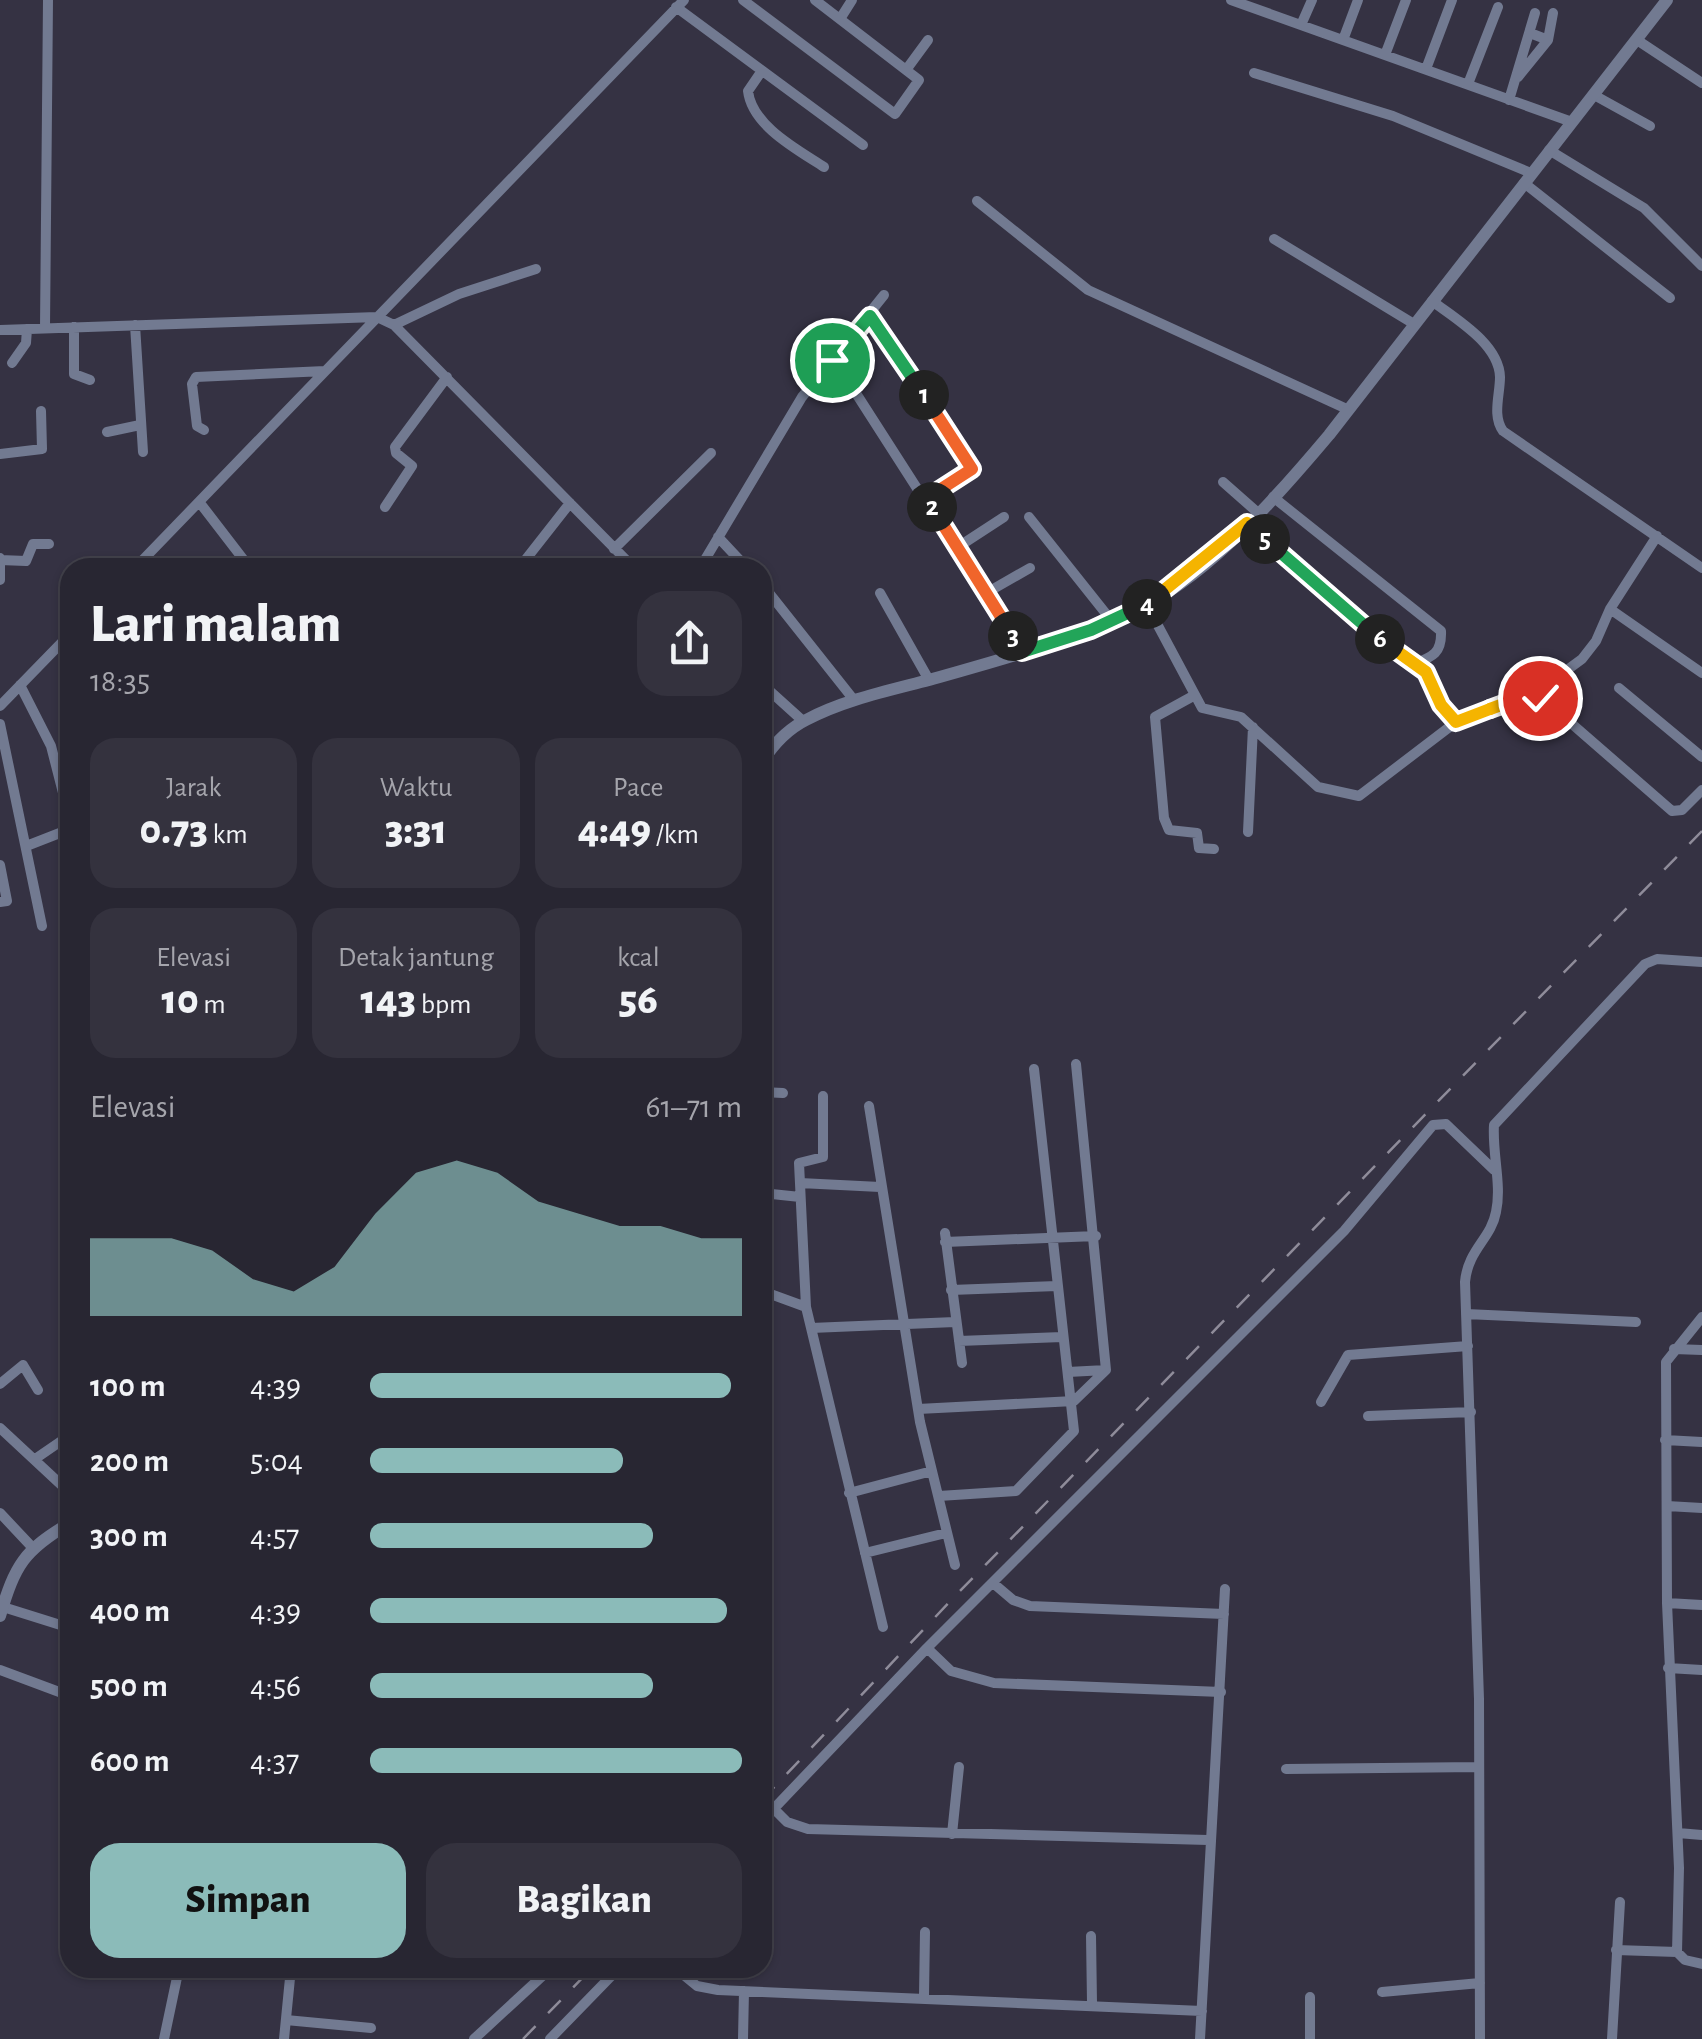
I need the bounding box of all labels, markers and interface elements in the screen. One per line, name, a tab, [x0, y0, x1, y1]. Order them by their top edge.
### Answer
pin	[790, 318, 875, 403]
icon: arrive	[805, 333, 860, 388]
pin: 1	[899, 370, 949, 420]
text: 1	[919, 381, 929, 409]
pin: 2	[907, 482, 957, 532]
text: 2	[925, 493, 939, 521]
pin: 5	[1240, 514, 1290, 564]
text: 5	[1259, 525, 1271, 553]
pin: 4	[1122, 579, 1172, 629]
text: 4	[1140, 590, 1154, 618]
button: share	[637, 591, 742, 696]
text: Lari malam	[90, 597, 341, 652]
pin: 3	[988, 611, 1038, 661]
pin: 6	[1355, 614, 1405, 664]
text: 3	[1007, 622, 1019, 650]
text: 6	[1373, 625, 1387, 653]
pin	[1498, 656, 1583, 741]
text: 18:35	[90, 665, 150, 697]
icon: check	[1513, 671, 1568, 726]
text: Jarak	[166, 774, 221, 802]
text: Waktu	[380, 774, 452, 802]
text: Pace	[613, 774, 664, 802]
text: 0.73	[140, 809, 208, 851]
text: 3:31	[385, 809, 447, 851]
text: 4:49	[578, 809, 651, 851]
text: km	[208, 821, 248, 849]
text: /km	[651, 821, 699, 849]
text: Elevasi	[156, 944, 231, 972]
text: Detak jantung	[338, 944, 494, 972]
text: kcal	[617, 944, 660, 972]
text: 10	[162, 979, 199, 1021]
text: 143	[361, 979, 416, 1021]
text: 56	[619, 979, 658, 1021]
text: m	[199, 991, 226, 1019]
text: bpm	[416, 991, 471, 1019]
text: Elevasi	[90, 1091, 175, 1123]
text: 61–71 m	[645, 1091, 742, 1123]
text: 100 m	[90, 1370, 166, 1402]
text: 4:39	[250, 1370, 301, 1402]
text: 200 m	[90, 1445, 169, 1477]
text: 5:04	[250, 1445, 303, 1477]
text: 300 m	[90, 1520, 168, 1552]
text: 4:57	[250, 1520, 299, 1552]
text: 400 m	[90, 1595, 170, 1627]
text: 4:39	[250, 1595, 301, 1627]
text: 500 m	[90, 1670, 168, 1702]
text: 4:56	[250, 1670, 301, 1702]
text: 600 m	[90, 1745, 169, 1777]
text: 4:37	[250, 1745, 299, 1777]
button: Simpan	[90, 1843, 406, 1958]
button: Bagikan	[426, 1843, 742, 1958]

